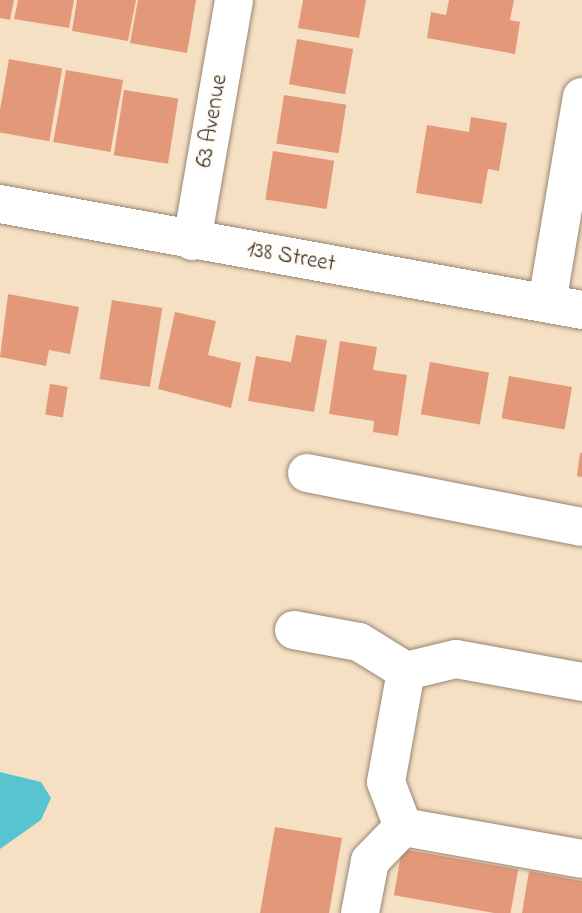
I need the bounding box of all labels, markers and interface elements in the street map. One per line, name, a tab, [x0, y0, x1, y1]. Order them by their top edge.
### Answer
street label: 63 Avenue	[191, 72, 235, 170]
street label: 138 Street	[245, 237, 337, 279]

